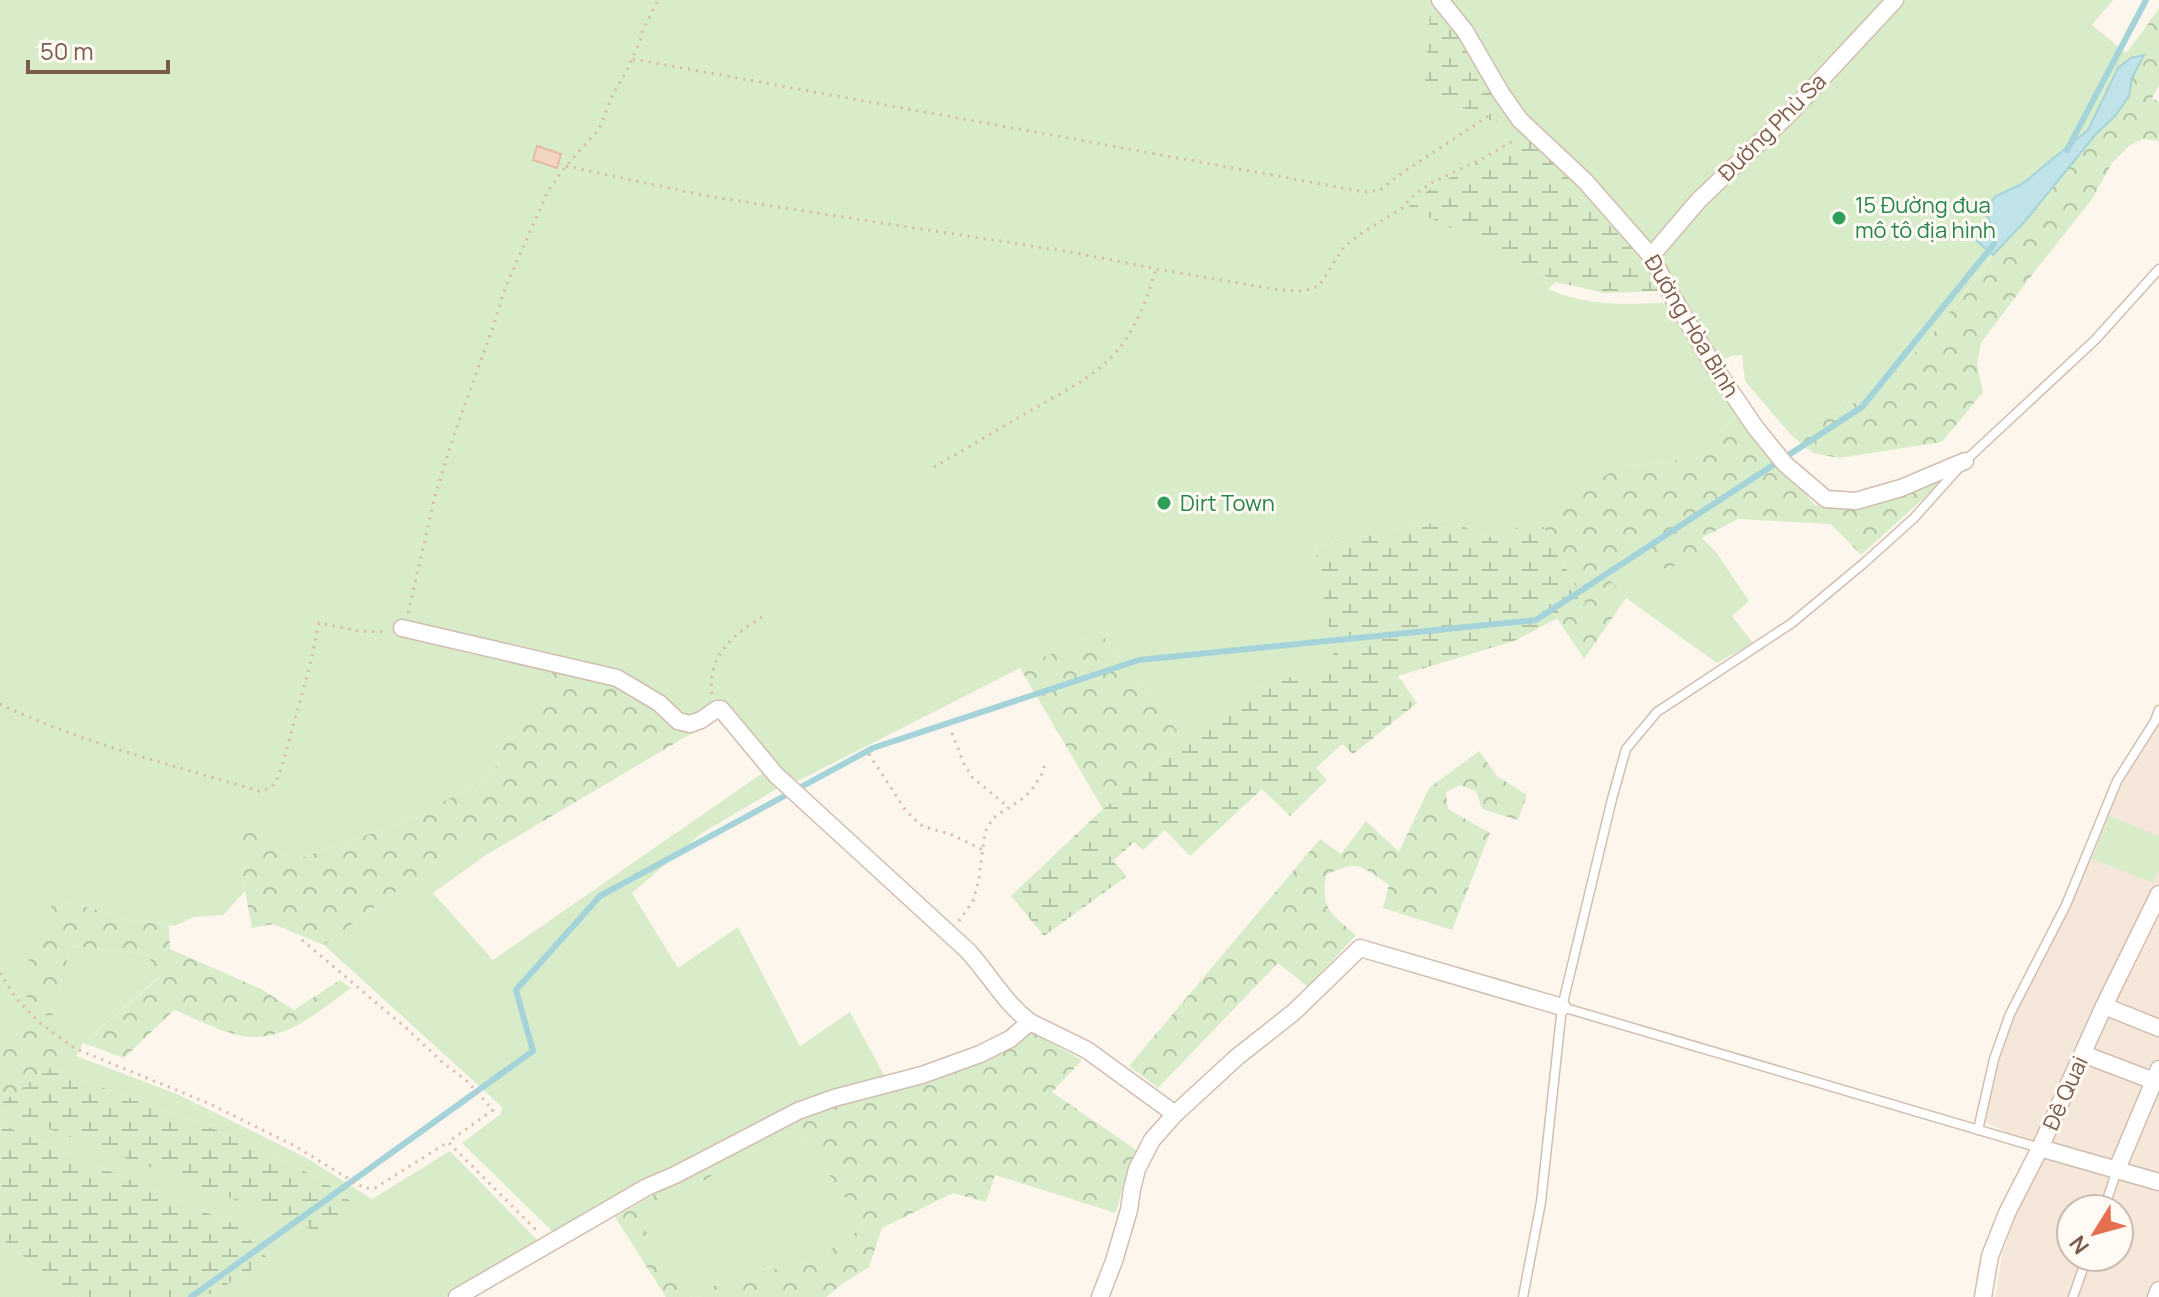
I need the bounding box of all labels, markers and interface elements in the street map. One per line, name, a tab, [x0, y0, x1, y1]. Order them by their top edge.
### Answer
scale bar	[28, 24, 168, 74]
text: 50 m	[40, 34, 94, 67]
street label: Đường Phù Sa	[1711, 66, 1833, 188]
place label: 15 Đường đua mô tô địa hình	[1855, 190, 1996, 245]
marker: 15 Đường đua mô tô địa hình	[1830, 209, 1848, 227]
street label: Đường Hòa Bình	[1638, 249, 1746, 403]
place label: Dirt Town	[1180, 488, 1275, 518]
marker: Dirt Town	[1155, 494, 1173, 512]
street label: Đê Quai	[2035, 1051, 2095, 1135]
north arrow	[2055, 1193, 2135, 1273]
text: N	[2062, 1230, 2096, 1260]

